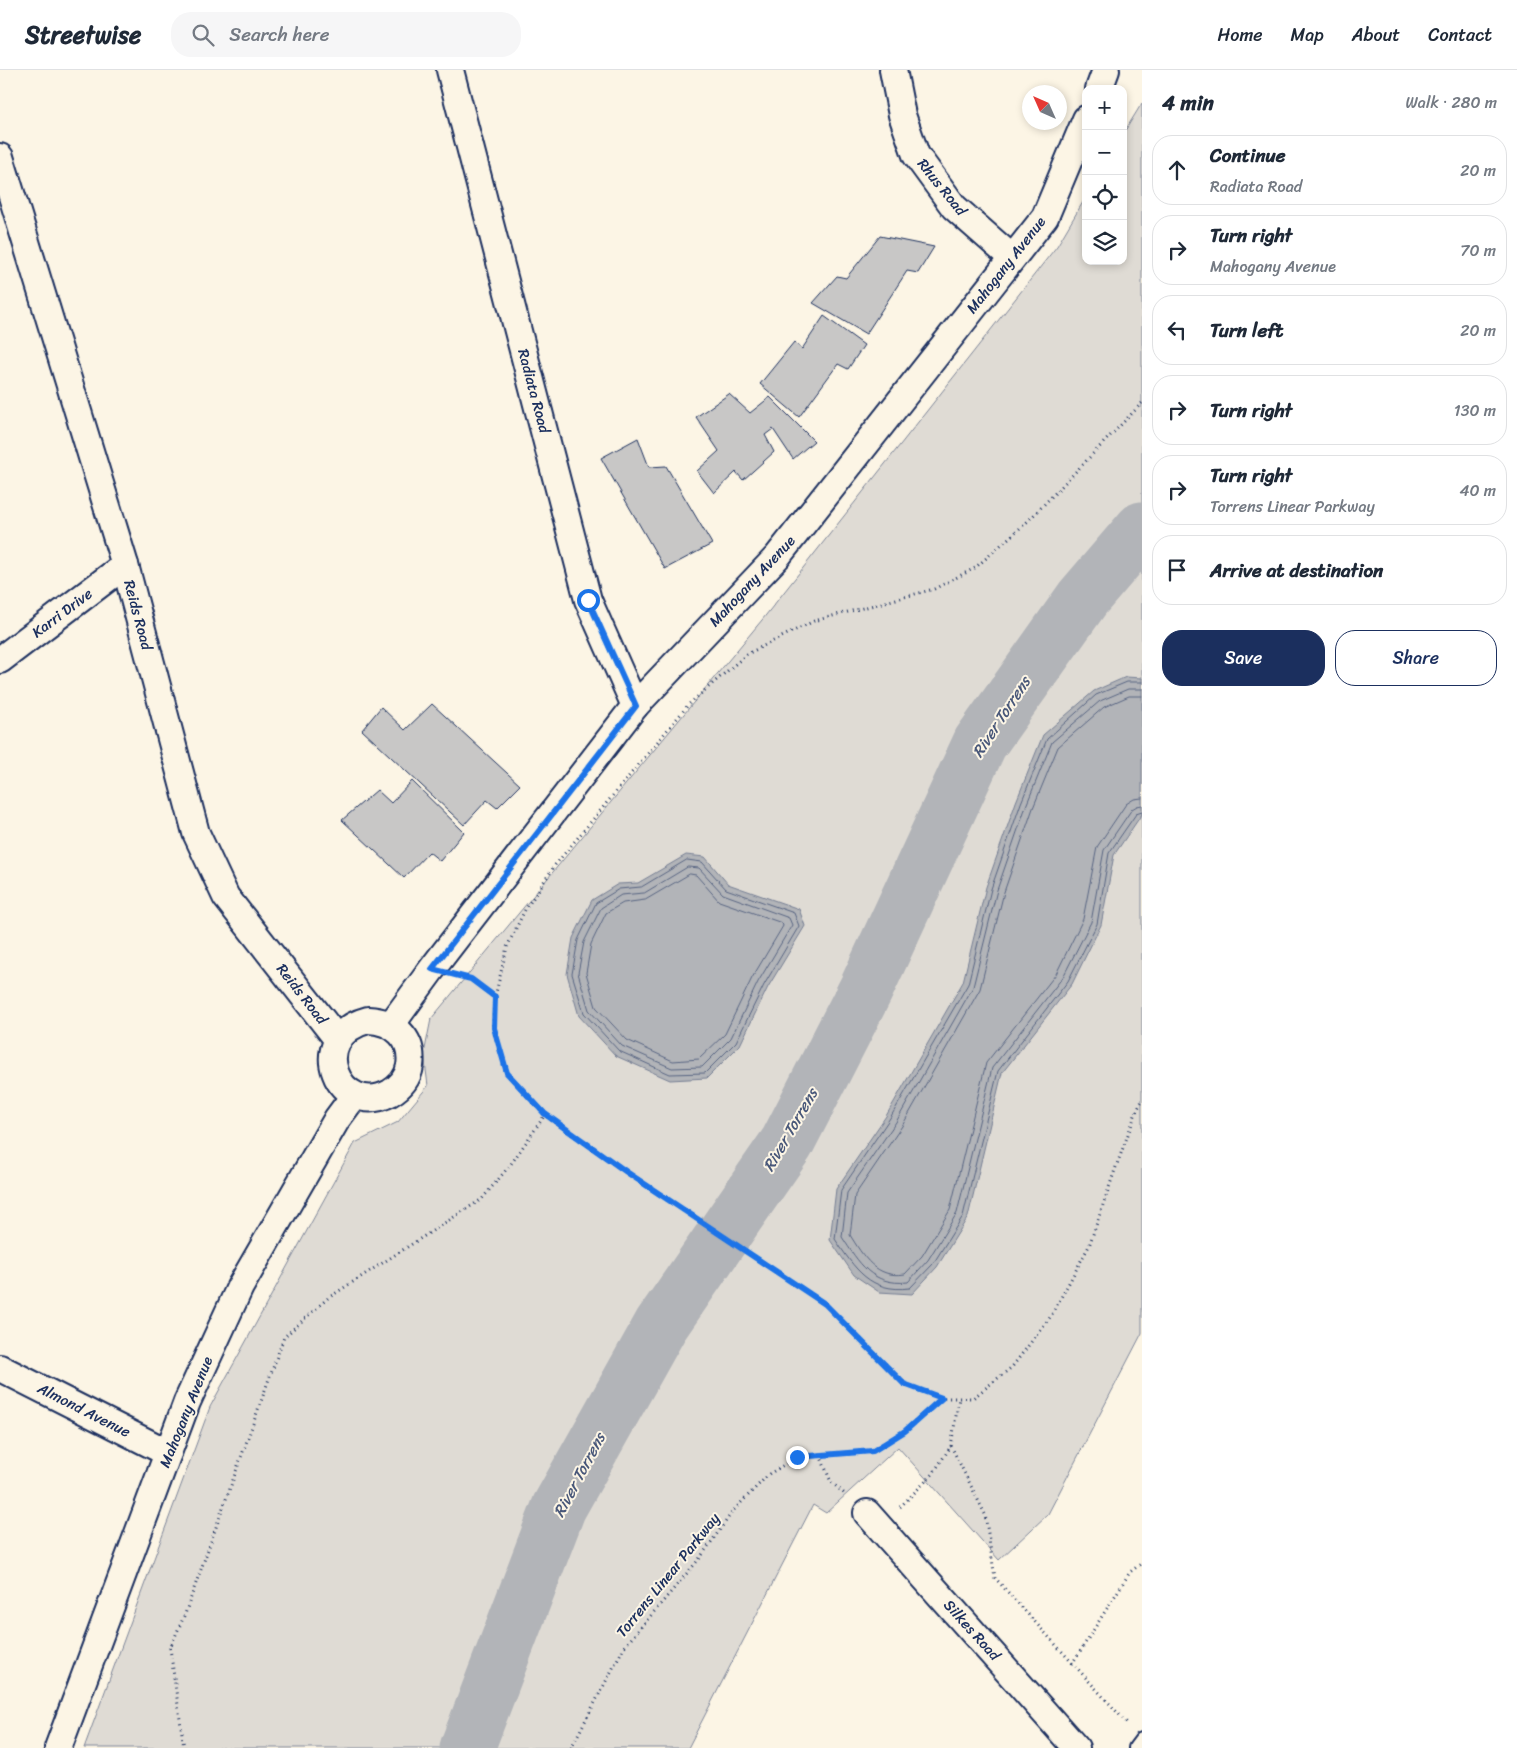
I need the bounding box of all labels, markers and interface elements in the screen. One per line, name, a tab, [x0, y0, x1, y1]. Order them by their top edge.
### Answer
search box	[171, 12, 521, 57]
text: Streetwise	[25, 14, 141, 56]
text: Search here	[229, 18, 329, 51]
text: Home	[1218, 19, 1263, 51]
text: Map	[1291, 19, 1324, 51]
text: About	[1352, 19, 1400, 51]
text: Contact	[1428, 19, 1492, 51]
icon: search	[189, 21, 217, 49]
text: 4 min	[1162, 84, 1214, 122]
north arrow	[1022, 85, 1067, 130]
map controls	[1082, 85, 1127, 265]
button: +	[1082, 85, 1127, 130]
text: Walk · 280 m	[1406, 88, 1497, 117]
button: −	[1082, 130, 1127, 175]
text: Continue	[1210, 139, 1286, 172]
street label: Rhus Road	[911, 152, 974, 222]
icon: ahead	[1163, 156, 1191, 184]
text: 20 m	[1460, 156, 1496, 185]
text: Radiata Road	[1210, 172, 1302, 201]
button: locate	[1082, 175, 1127, 220]
street label: Mahogany Avenue	[959, 210, 1053, 320]
text: Turn right	[1210, 219, 1292, 252]
button: layers	[1082, 220, 1127, 265]
icon: right	[1163, 236, 1191, 264]
text: 70 m	[1460, 236, 1496, 265]
text: Mahogany Avenue	[1210, 252, 1336, 281]
text: Turn left	[1210, 314, 1283, 347]
icon: left	[1163, 316, 1191, 344]
text: 20 m	[1460, 316, 1496, 345]
street label: Radiata Road	[510, 346, 558, 437]
text: Turn right	[1210, 394, 1292, 427]
icon: right	[1163, 396, 1191, 424]
text: 130 m	[1454, 396, 1496, 425]
text: Turn right	[1210, 459, 1292, 492]
icon: right	[1163, 476, 1191, 504]
text: 40 m	[1459, 476, 1496, 505]
text: Torrens Linear Parkway	[1210, 492, 1375, 521]
street label: Mahogany Avenue	[702, 529, 802, 633]
text: Arrive at destination	[1210, 554, 1383, 587]
icon: arrive	[1163, 556, 1191, 584]
street label: Reids Road	[116, 577, 160, 654]
street label: Karri Drive	[26, 581, 98, 645]
route start	[577, 589, 600, 612]
button: Save	[1162, 630, 1325, 686]
button: Share	[1335, 630, 1497, 686]
water label: River Torrens	[964, 668, 1040, 763]
street label: Reids Road	[270, 958, 335, 1031]
water label: River Torrens	[754, 1081, 827, 1177]
street label: Mahogany Avenue	[152, 1352, 220, 1472]
street label: Almond Avenue	[32, 1375, 135, 1445]
water label: River Torrens	[545, 1425, 615, 1522]
route end	[786, 1446, 809, 1469]
street label: Torrens Linear Parkway	[609, 1507, 727, 1643]
street label: Silkes Road	[937, 1593, 1008, 1668]

